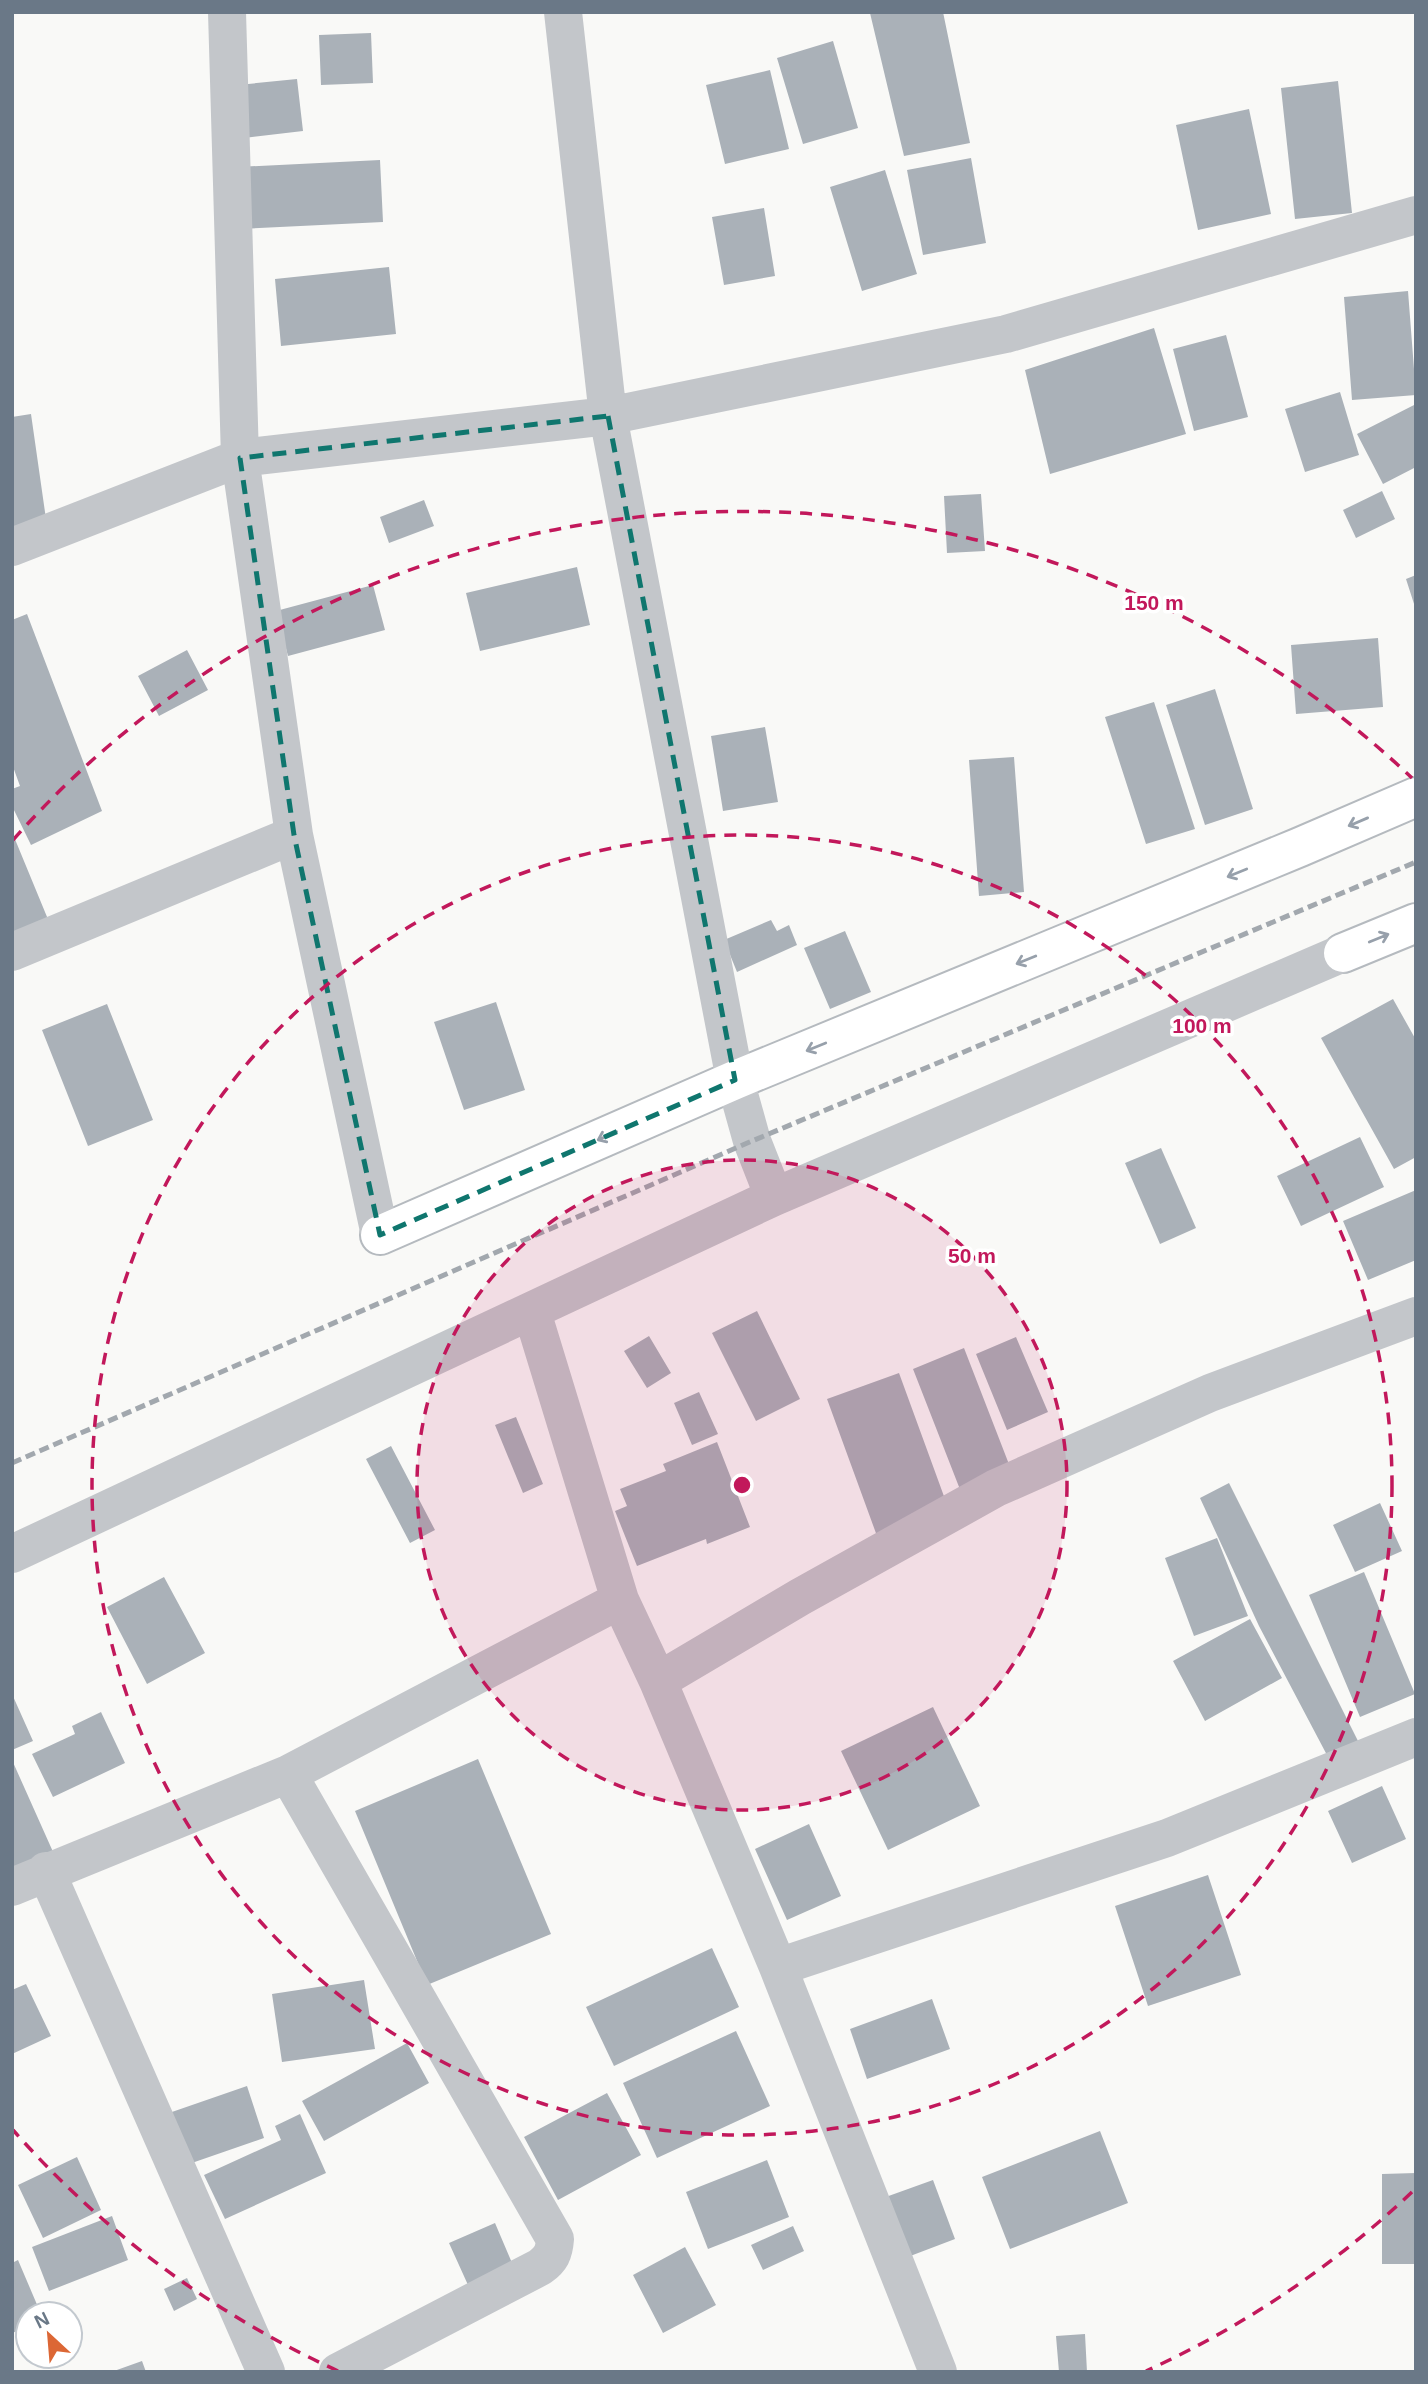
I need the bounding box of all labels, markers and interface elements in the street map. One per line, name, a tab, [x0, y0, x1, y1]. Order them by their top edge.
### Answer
text: 150 m	[1124, 591, 1184, 614]
one-way arrow	[1347, 816, 1369, 829]
one-way arrow	[1226, 868, 1248, 881]
one-way arrow	[1368, 931, 1390, 944]
one-way arrow	[1016, 954, 1038, 967]
text: 100 m	[1172, 1014, 1232, 1037]
one-way arrow	[806, 1041, 827, 1054]
one-way arrow	[597, 1130, 618, 1143]
text: 50 m	[948, 1244, 996, 1267]
centre of rings	[730, 1473, 754, 1497]
north arrow	[14, 2300, 84, 2370]
text: N	[31, 2308, 53, 2333]

